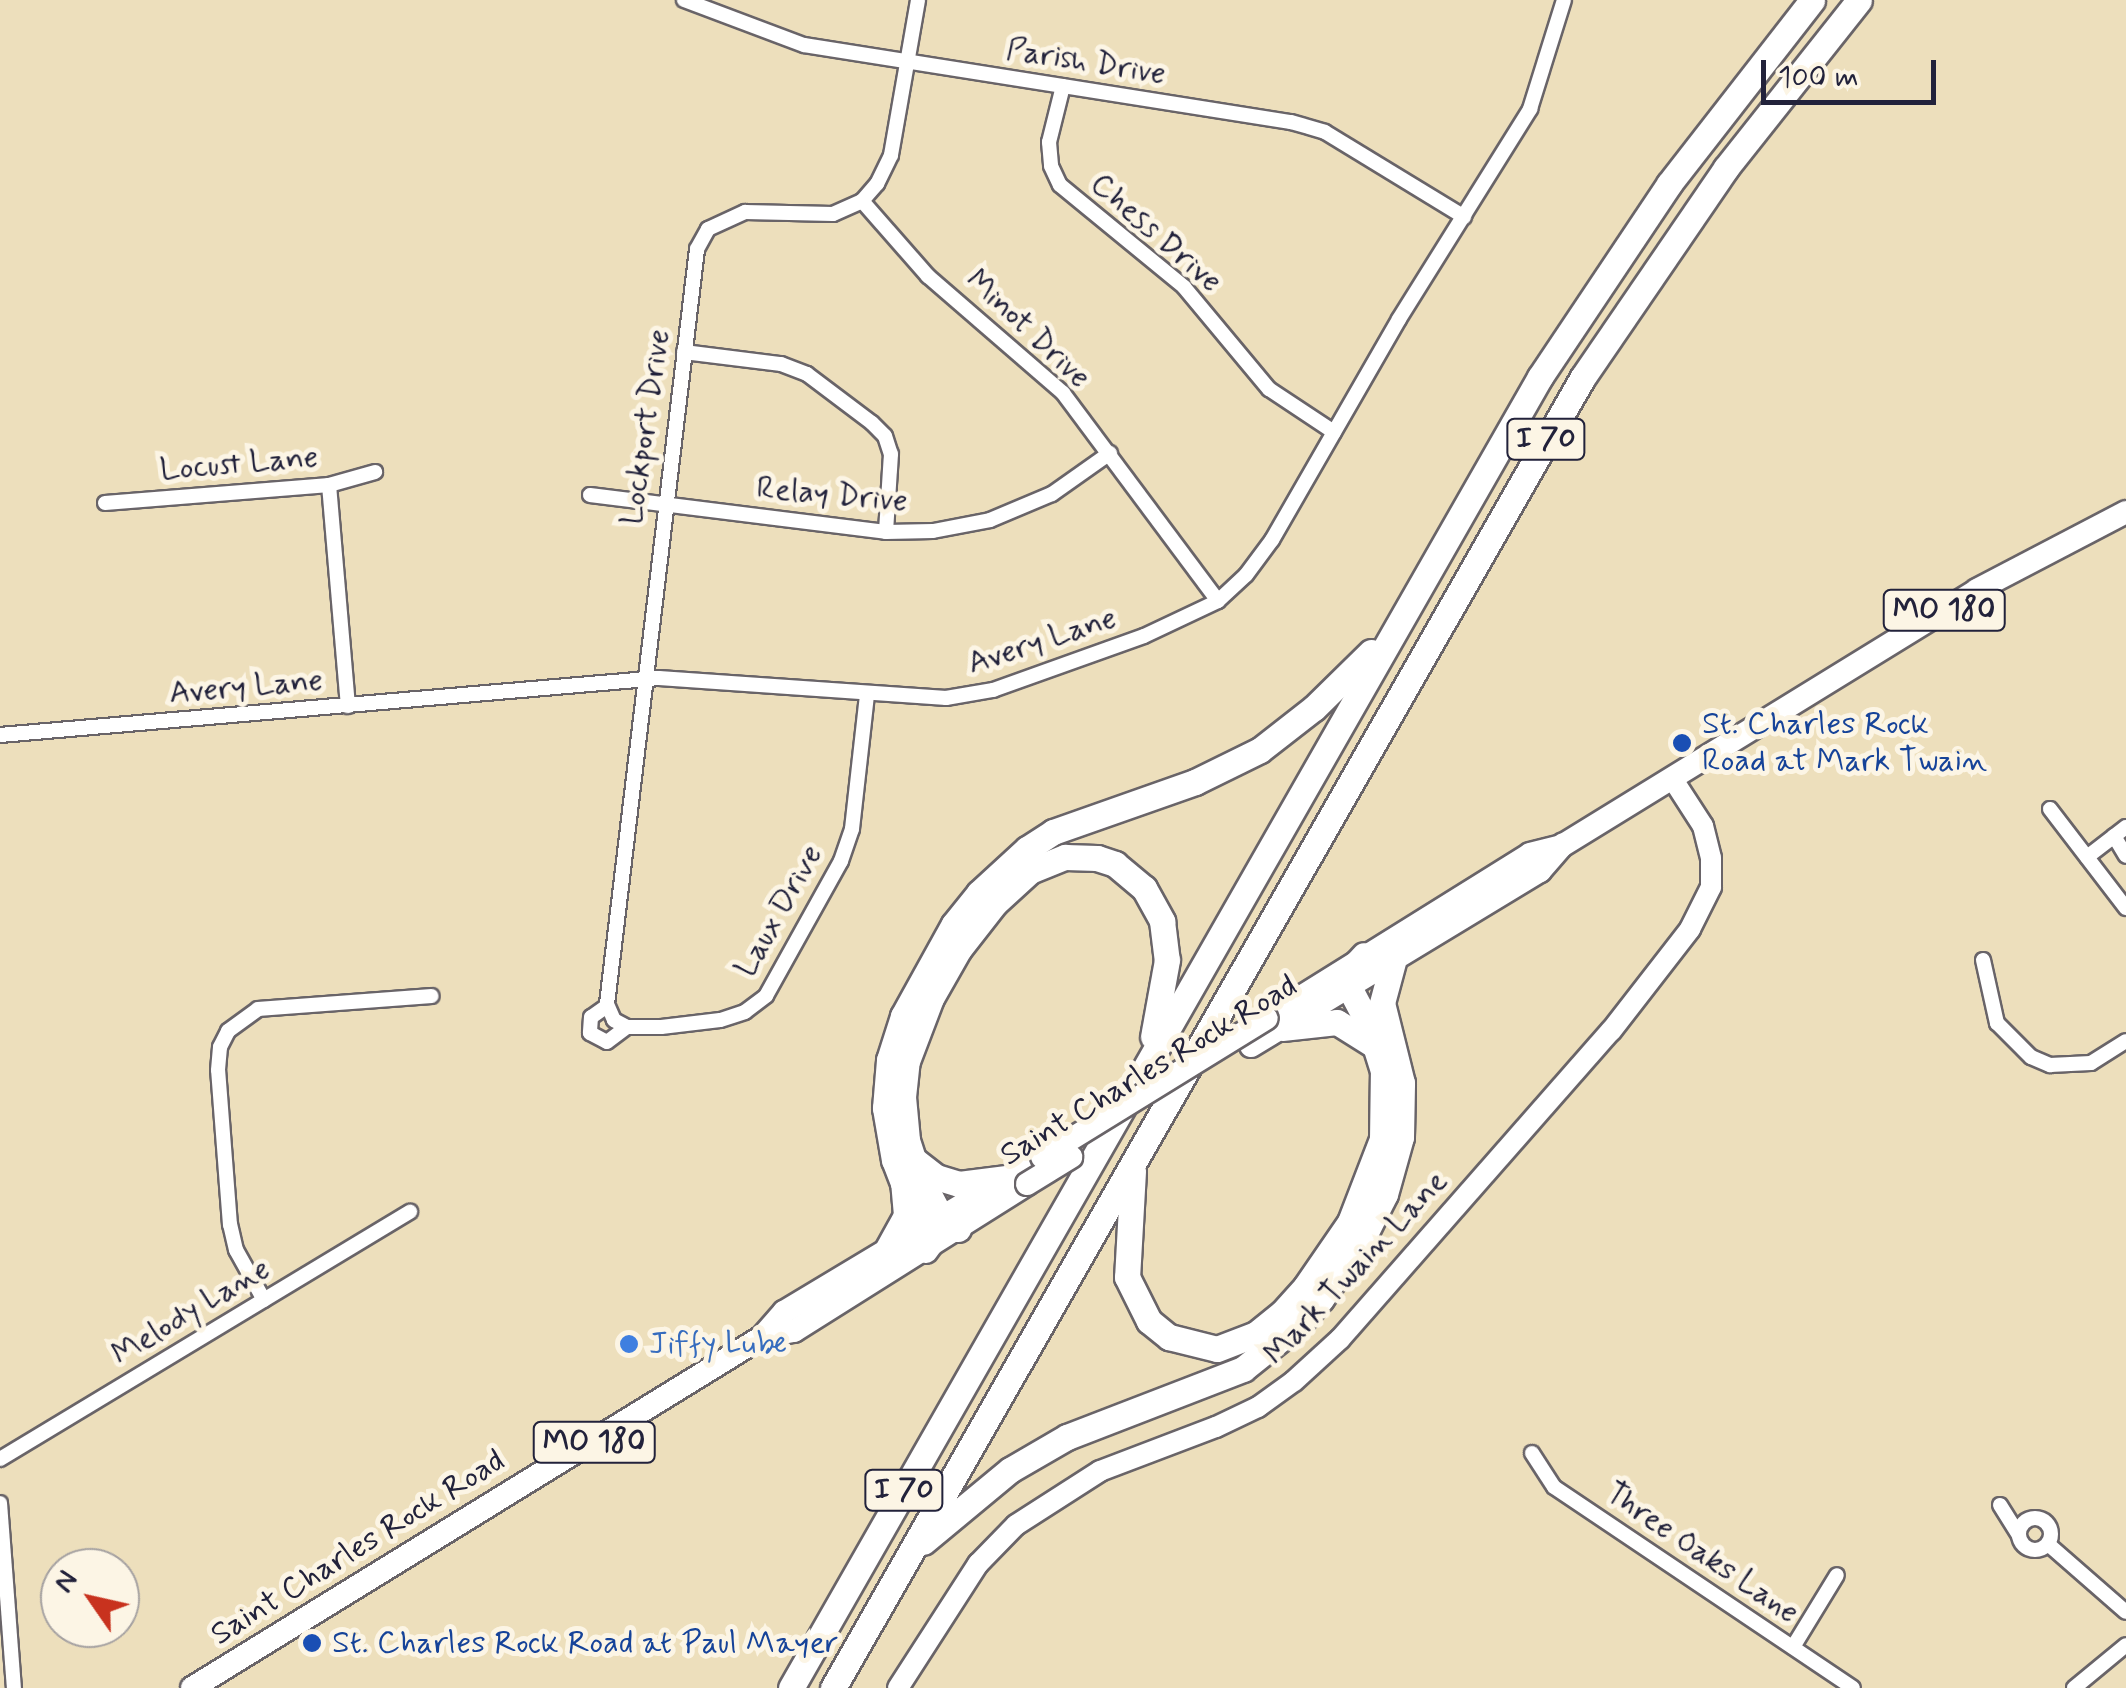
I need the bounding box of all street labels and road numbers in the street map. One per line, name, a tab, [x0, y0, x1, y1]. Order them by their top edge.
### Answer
street label: Parish Drive	[1003, 30, 1169, 94]
street label: Chess Drive	[1083, 166, 1229, 300]
street label: Minot Drive	[957, 261, 1099, 397]
street label: Lockport Drive	[613, 327, 679, 527]
road number: I 70	[1506, 414, 1586, 464]
street label: Locust Lane	[158, 438, 320, 490]
street label: Relay Drive	[755, 469, 909, 521]
road number: MO 180	[1882, 585, 2006, 635]
street label: Avery Lane	[963, 599, 1121, 683]
street label: Avery Lane	[168, 661, 324, 713]
street label: Laux Drive	[728, 839, 830, 983]
street label: Saint Charles Rock Road	[995, 968, 1303, 1174]
street label: Mark Twain Lane	[1257, 1164, 1455, 1372]
street label: Melody Lane	[107, 1251, 275, 1373]
road number: MO 180	[532, 1417, 656, 1467]
street label: Saint Charles Rock Road	[205, 1443, 511, 1653]
road number: I 70	[864, 1465, 944, 1515]
street label: Three Oaks Lane	[1596, 1473, 1808, 1633]

